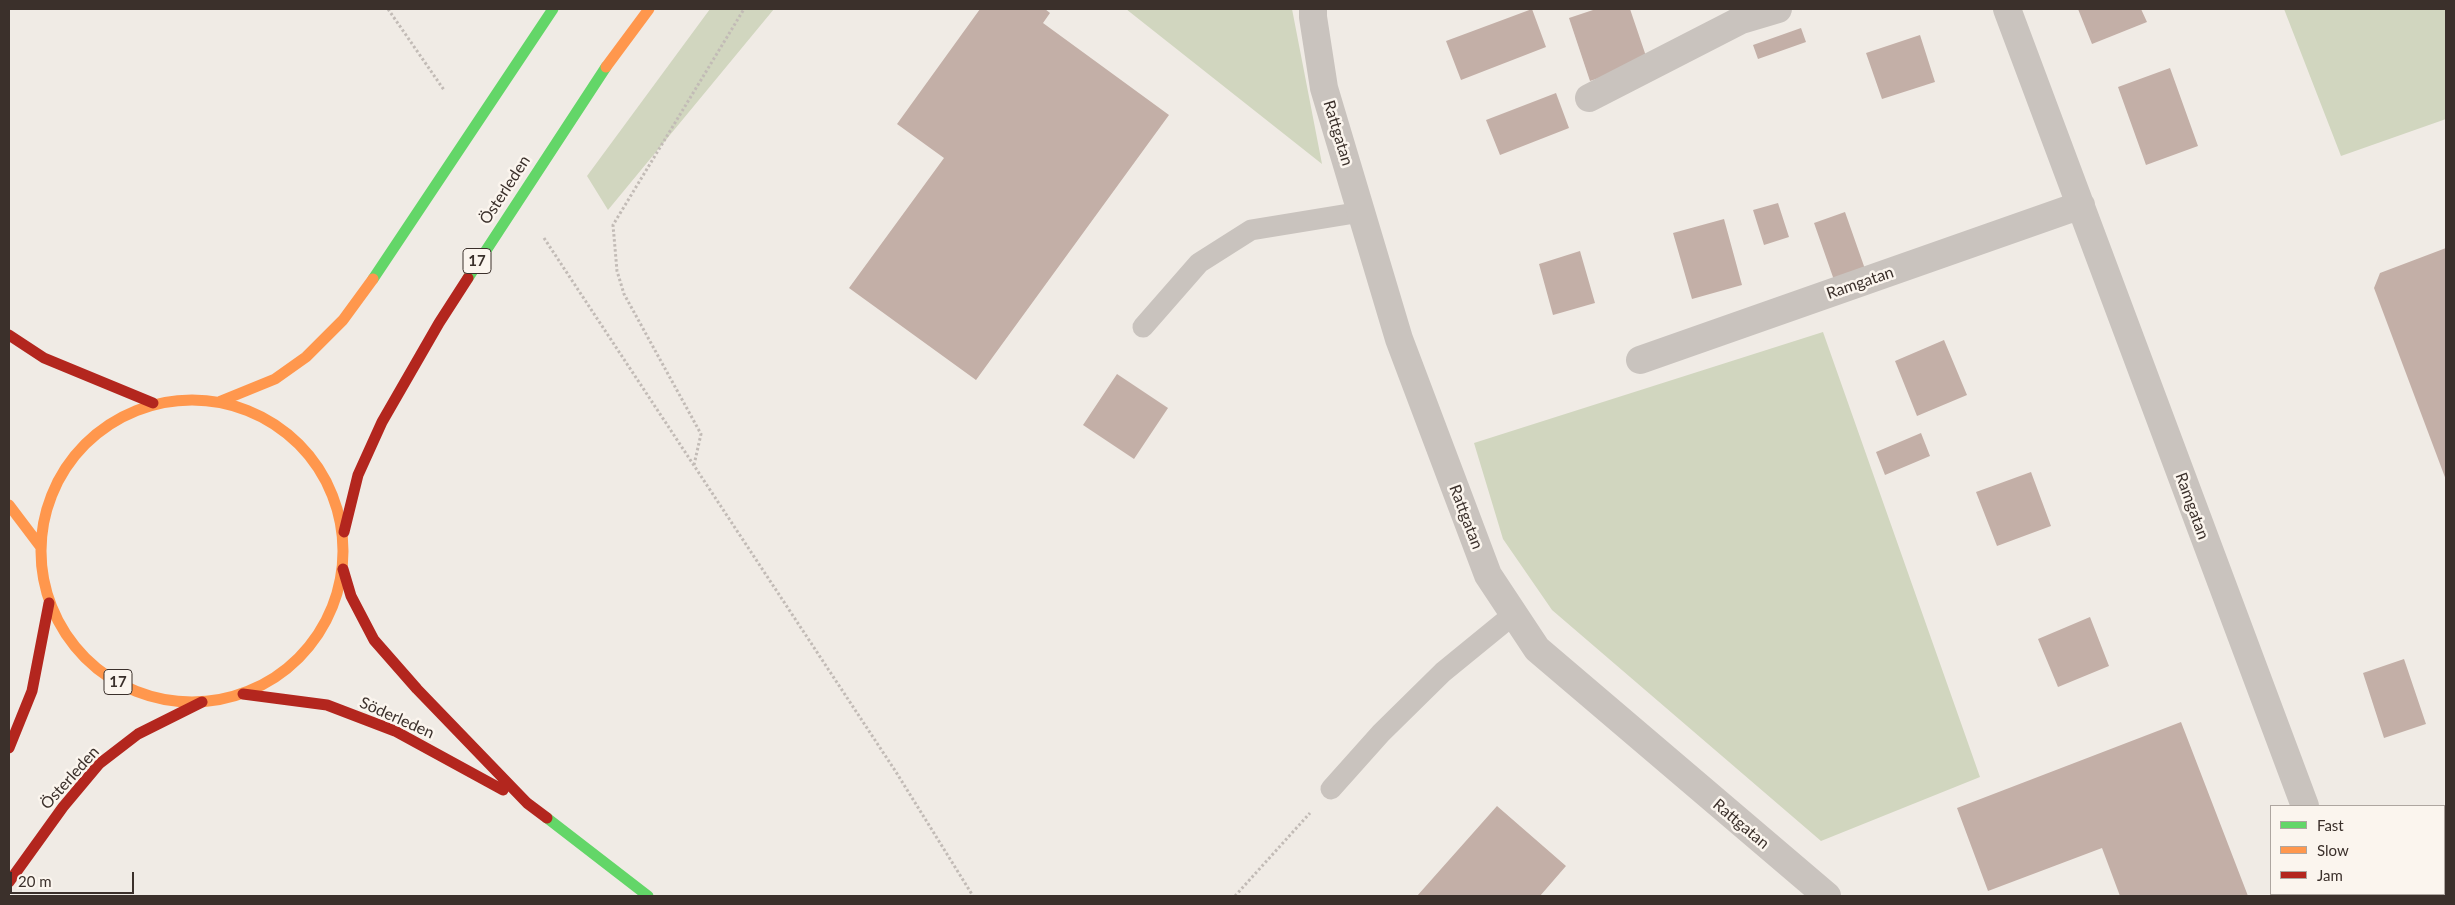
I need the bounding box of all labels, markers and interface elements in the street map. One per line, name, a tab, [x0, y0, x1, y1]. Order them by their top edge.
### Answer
street label: Rattgatan	[1319, 98, 1357, 168]
street label: Österleden	[476, 152, 534, 228]
road number: 17	[463, 248, 491, 274]
street label: Ramgatan	[1824, 263, 1896, 303]
street label: Ramgatan	[2171, 470, 2213, 542]
street label: Rattgatan	[1445, 482, 1487, 552]
road number: 17	[104, 670, 132, 694]
street label: Söderleden	[357, 693, 437, 743]
street label: Österleden	[37, 743, 103, 813]
street label: Rattgatan	[1709, 795, 1773, 853]
legend	[2270, 805, 2445, 895]
text: Fast	[2317, 816, 2344, 834]
text: Slow	[2317, 841, 2349, 859]
scale bar	[12, 862, 136, 894]
text: Jam	[2317, 866, 2343, 884]
text: 20 m	[18, 872, 52, 890]

